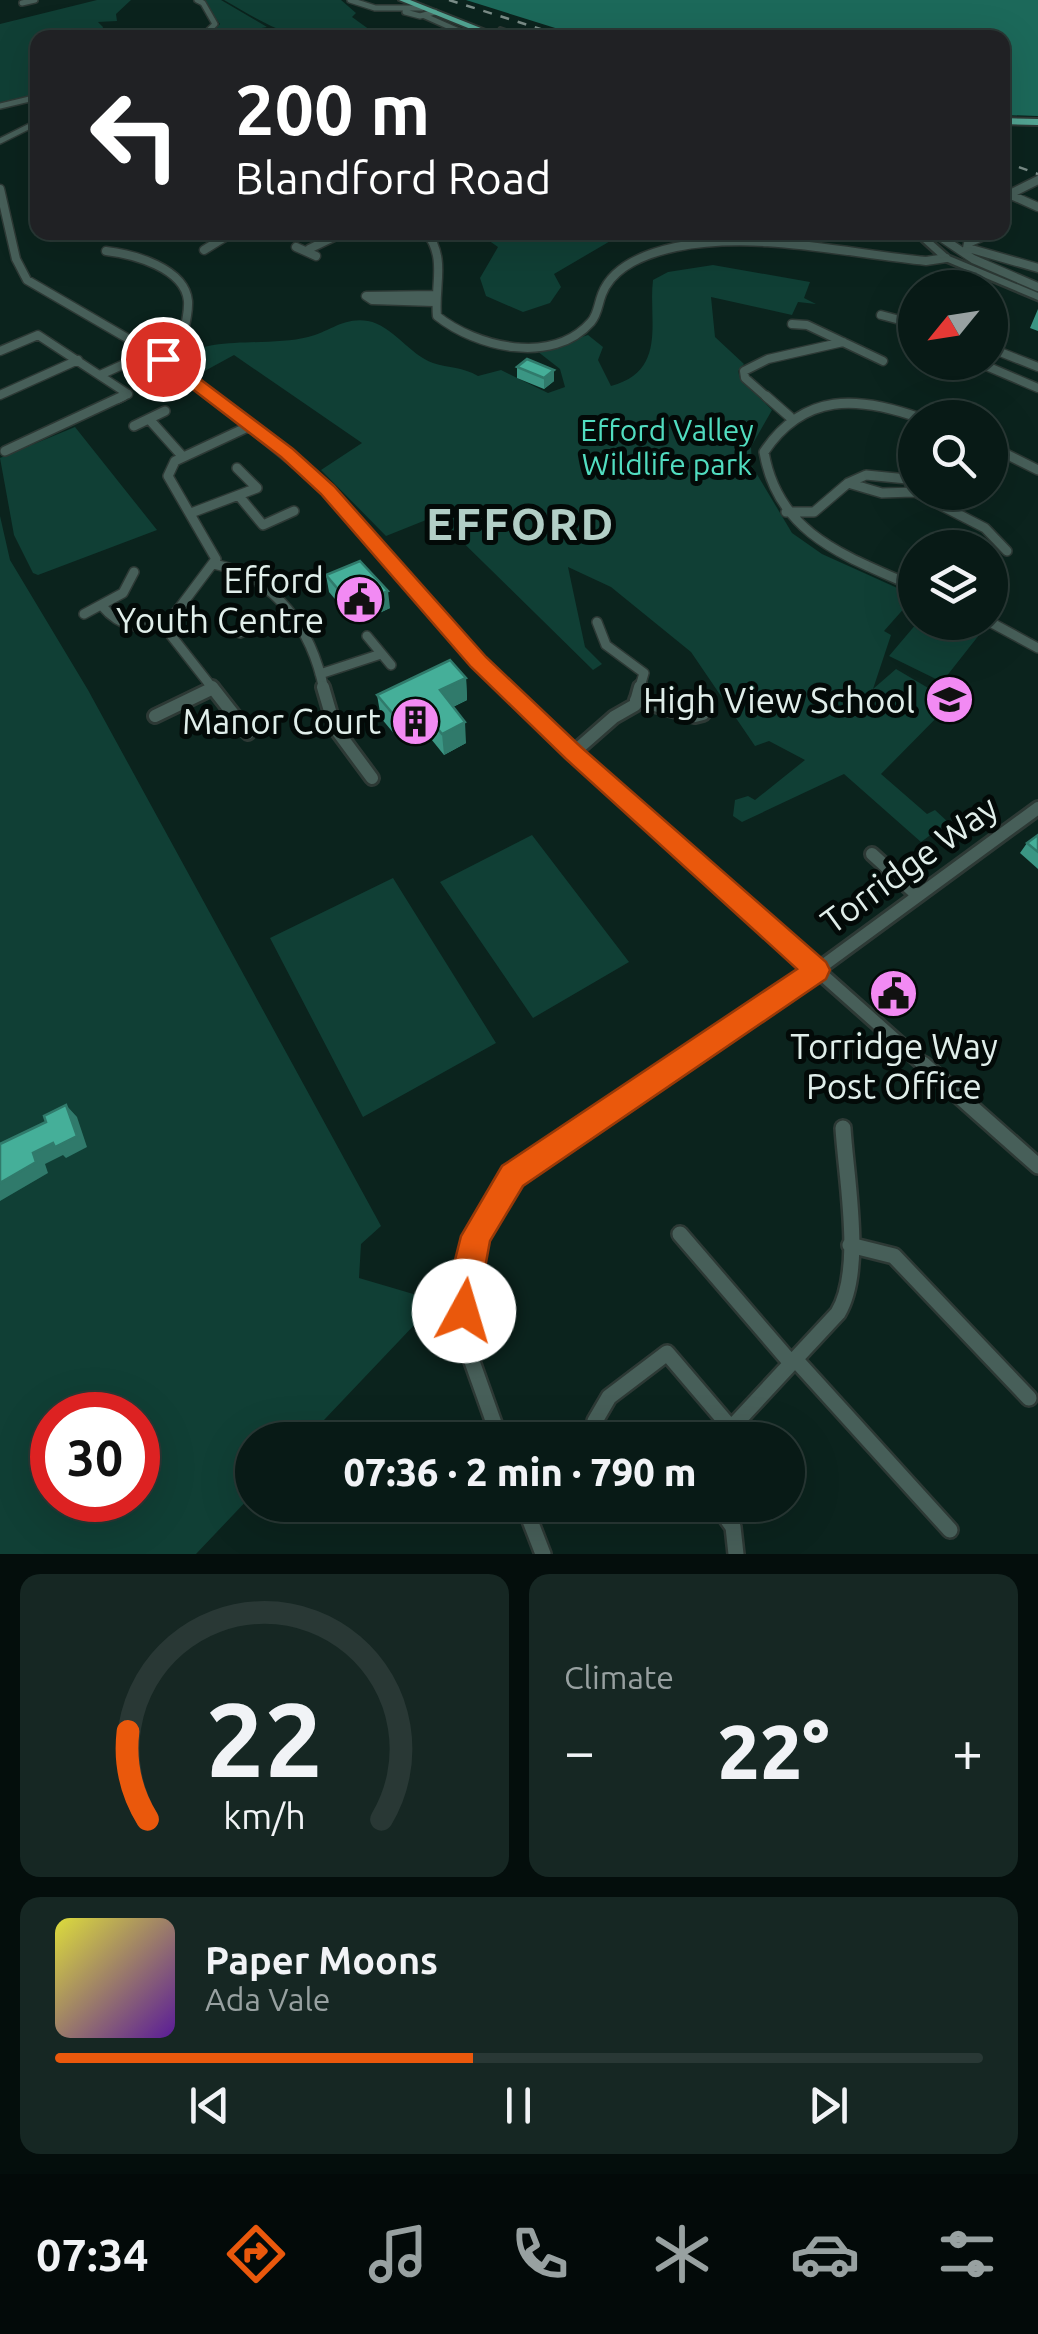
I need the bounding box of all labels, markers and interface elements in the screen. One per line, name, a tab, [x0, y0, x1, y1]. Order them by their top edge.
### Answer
icon: left	[70, 70, 200, 200]
text: 200 m	[235, 70, 430, 148]
text: Blandford Road	[235, 152, 551, 203]
north arrow	[898, 270, 1008, 380]
map controls	[898, 270, 1008, 640]
pin	[121, 317, 206, 402]
icon: arrive	[136, 332, 191, 387]
button: search	[898, 400, 1008, 510]
park label: Efford Valley Wildlife park	[580, 413, 754, 481]
district label: EFFORD	[426, 498, 616, 549]
button: layers	[898, 530, 1008, 640]
place label: Efford Youth Centre	[116, 560, 324, 640]
public building icon: Efford Youth Centre	[333, 574, 385, 626]
school or university icon: High View School	[924, 674, 976, 726]
place label: High View School	[643, 680, 915, 720]
building icon: Manor Court	[390, 695, 442, 747]
place label: Manor Court	[182, 701, 381, 741]
street label: Torridge Way	[813, 787, 1005, 941]
public building icon: Torridge Way Post Office	[868, 968, 920, 1020]
place label: Torridge Way Post Office	[790, 1026, 998, 1106]
position arrow	[412, 1259, 516, 1363]
speed limit sign: 30	[30, 1392, 160, 1522]
text: 07:36 · 2 min · 790 m	[343, 1451, 697, 1493]
text: Climate	[564, 1659, 674, 1695]
text: 22	[206, 1680, 323, 1797]
text: 22°	[718, 1709, 829, 1793]
text: −	[564, 1720, 595, 1781]
text: +	[952, 1720, 983, 1781]
text: km/h	[223, 1796, 306, 1836]
text: Paper Moons	[205, 1939, 438, 1981]
text: Ada Vale	[205, 1981, 331, 2017]
icon: previous	[182, 2078, 237, 2133]
icon: pause	[491, 2078, 546, 2133]
icon: next	[801, 2078, 856, 2133]
icon: directions	[221, 2219, 291, 2289]
icon: music	[363, 2219, 433, 2289]
icon: phone	[505, 2219, 575, 2289]
icon: climate	[647, 2219, 717, 2289]
icon: car	[790, 2219, 860, 2289]
icon: filters	[932, 2219, 1002, 2289]
text: 07:34	[36, 2229, 149, 2280]

